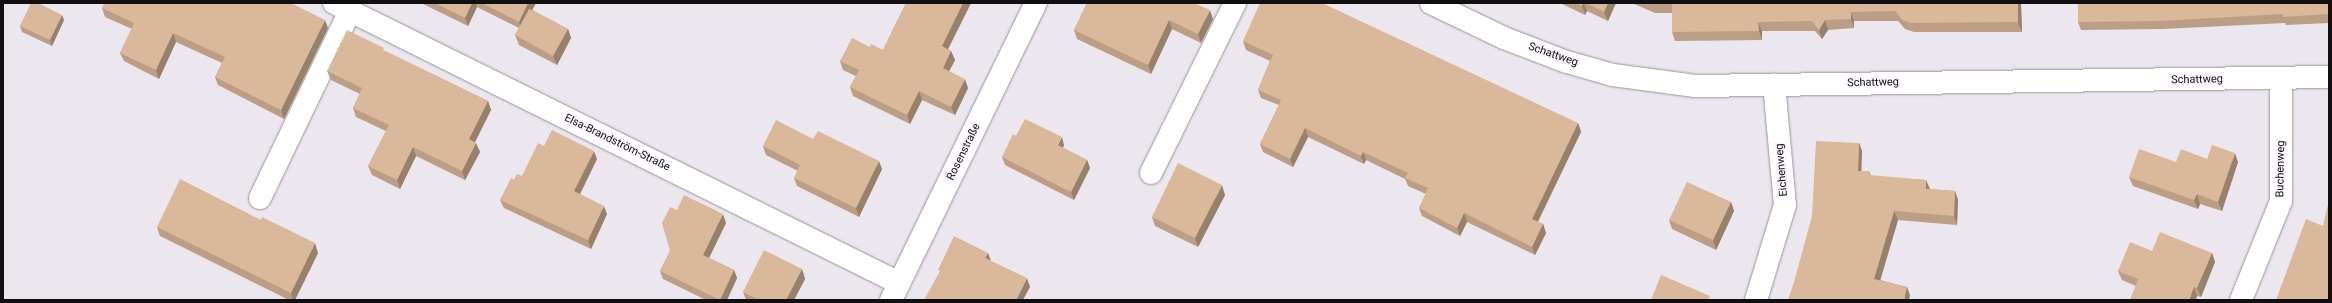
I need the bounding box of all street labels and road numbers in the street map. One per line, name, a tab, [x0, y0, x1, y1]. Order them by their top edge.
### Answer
street label: Schattweg	[1526, 40, 1580, 70]
street label: Schattweg	[2171, 73, 2223, 87]
street label: Schattweg	[1847, 76, 1899, 90]
street label: Elsa-Brandström-Straße	[562, 112, 672, 174]
street label: Rosenstraße	[945, 121, 983, 183]
street label: Buchenweg	[2274, 140, 2288, 198]
street label: Eichenweg	[1773, 143, 1791, 197]

